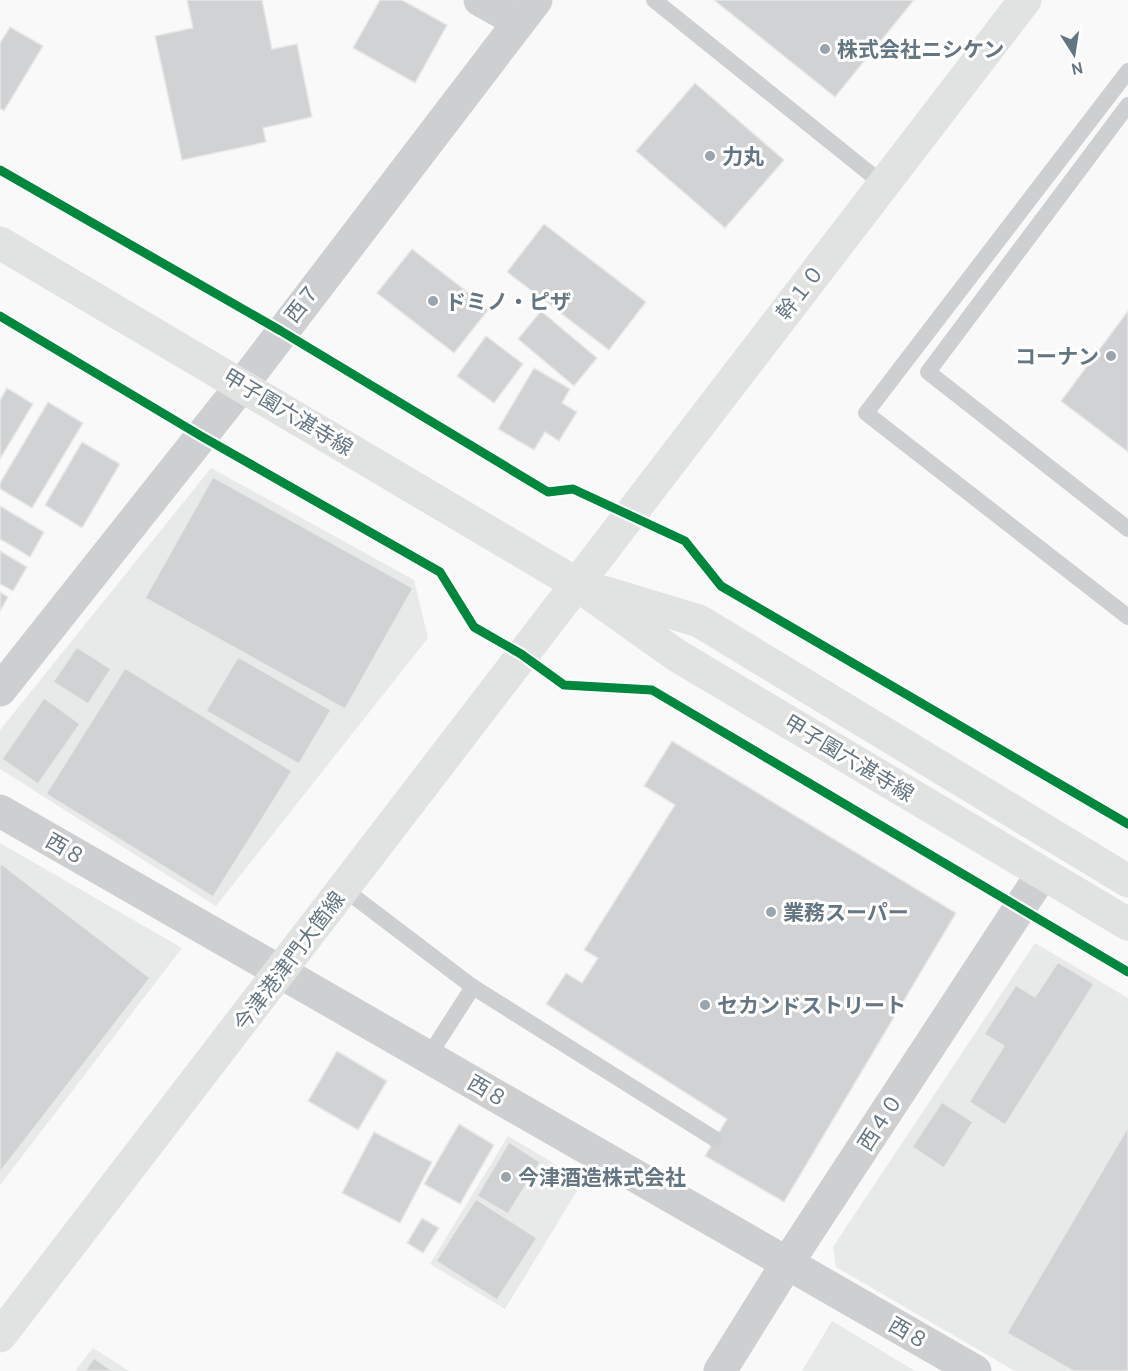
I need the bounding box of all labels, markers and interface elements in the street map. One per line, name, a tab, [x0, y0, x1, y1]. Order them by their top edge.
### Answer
north arrow	[1044, 24, 1104, 84]
place label: 株式会社ニシケン	[837, 37, 1004, 62]
marker: 株式会社ニシケン	[818, 42, 832, 56]
text: N	[1070, 58, 1085, 79]
place label: 力丸	[722, 144, 764, 169]
marker: 力丸	[703, 149, 717, 163]
street label: 幹１０	[771, 259, 829, 325]
street label: 西７	[279, 279, 325, 327]
place label: ドミノ・ピザ	[445, 289, 571, 314]
marker: ドミノ・ピザ	[426, 294, 440, 308]
place label: コーナン	[1015, 344, 1099, 369]
marker: コーナン	[1104, 349, 1118, 363]
street label: 甲子園六湛寺線	[219, 363, 357, 461]
street label: 甲子園六湛寺線	[780, 709, 918, 807]
street label: 西８	[42, 828, 90, 870]
street label: 今津港津門大箇線	[228, 886, 350, 1036]
place label: 業務スーパー	[783, 900, 909, 925]
marker: 業務スーパー	[764, 905, 778, 919]
place label: セカンドストリート	[717, 993, 906, 1018]
marker: セカンドストリート	[698, 998, 712, 1012]
street label: 西８	[464, 1070, 512, 1112]
street label: 西４０	[852, 1089, 908, 1155]
place label: 今津酒造株式会社	[518, 1165, 686, 1190]
marker: 今津酒造株式会社	[499, 1170, 513, 1184]
street label: 西８	[885, 1312, 933, 1354]

